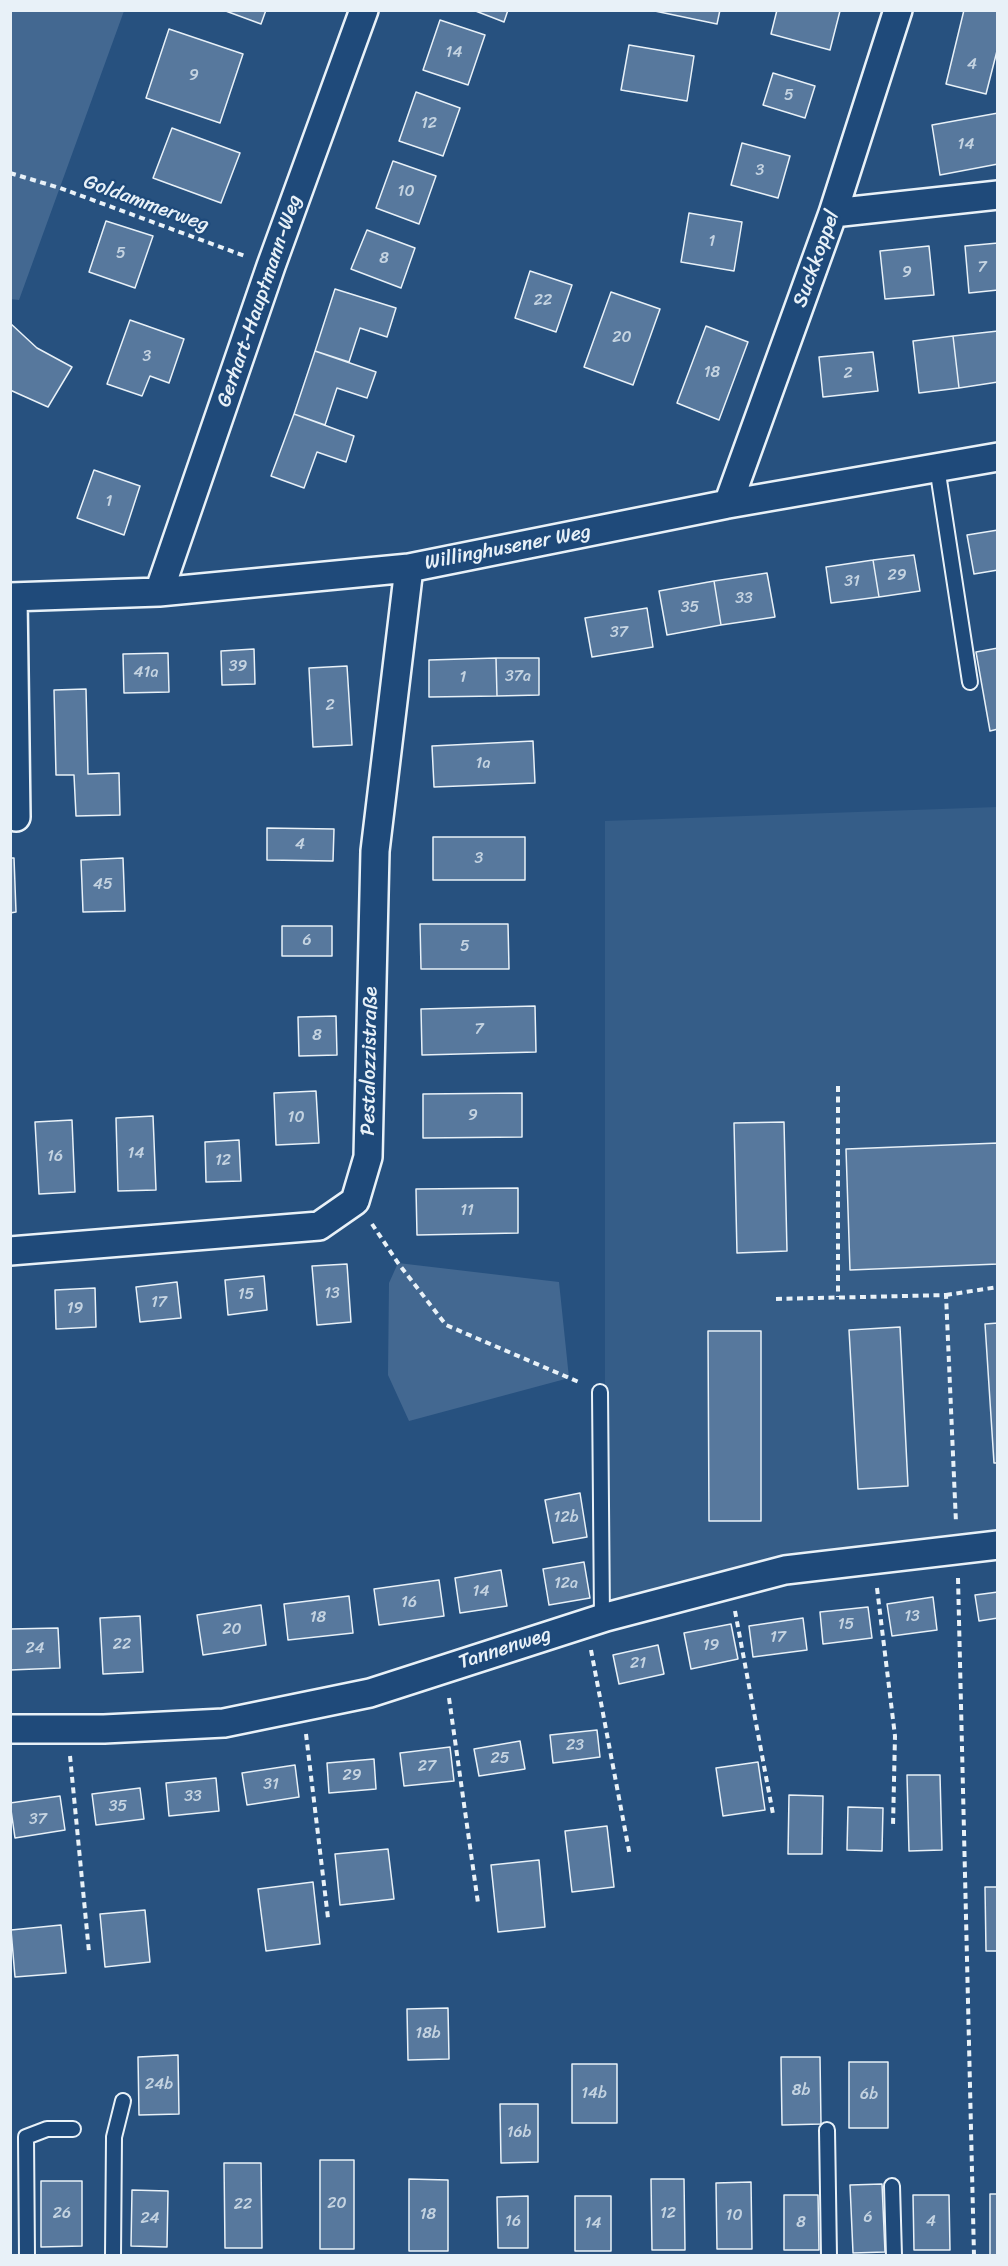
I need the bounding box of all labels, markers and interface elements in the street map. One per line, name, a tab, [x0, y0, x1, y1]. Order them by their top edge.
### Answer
house number: 14	[446, 43, 462, 63]
house number: 4	[967, 55, 977, 75]
house number: 9	[189, 66, 199, 86]
house number: 5	[784, 86, 794, 106]
house number: 12	[421, 114, 437, 134]
house number: 14	[958, 135, 974, 155]
house number: 3	[756, 161, 764, 181]
street label: Goldammerweg	[80, 170, 212, 238]
house number: 10	[398, 182, 414, 202]
street label: Gerhart-Hauptmann-Weg	[212, 192, 308, 410]
street label: Suckkoppel	[788, 207, 846, 311]
house number: 1	[709, 232, 715, 252]
house number: 5	[116, 244, 126, 264]
house number: 8	[379, 249, 389, 269]
house number: 7	[977, 258, 987, 278]
house number: 9	[902, 263, 912, 283]
house number: 22	[534, 291, 552, 311]
house number: 20	[612, 328, 632, 348]
house number: 3	[143, 347, 151, 367]
house number: 18	[704, 363, 720, 383]
house number: 2	[843, 364, 853, 384]
house number: 1	[106, 492, 112, 512]
street label: Willinghusener Weg	[423, 520, 593, 576]
house number: 29	[887, 566, 907, 586]
house number: 31	[844, 572, 860, 592]
house number: 33	[735, 589, 753, 609]
house number: 35	[681, 598, 699, 618]
house number: 37	[610, 623, 628, 643]
house number: 39	[229, 657, 247, 677]
house number: 41a	[134, 663, 158, 683]
house number: 37a	[505, 667, 531, 687]
house number: 1	[460, 668, 466, 688]
house number: 2	[325, 696, 335, 716]
house number: 1a	[476, 754, 490, 774]
house number: 4	[295, 835, 305, 855]
house number: 3	[475, 849, 483, 869]
house number: 45	[93, 875, 113, 895]
house number: 6	[302, 931, 312, 951]
house number: 5	[460, 937, 470, 957]
street label: Pestalozzistraße	[357, 986, 383, 1136]
house number: 7	[474, 1020, 484, 1040]
house number: 8	[312, 1026, 322, 1046]
house number: 9	[468, 1106, 478, 1126]
house number: 10	[288, 1108, 304, 1128]
house number: 14	[128, 1144, 144, 1164]
house number: 16	[47, 1147, 63, 1167]
house number: 12	[215, 1151, 231, 1171]
house number: 11	[460, 1201, 474, 1221]
house number: 13	[324, 1284, 340, 1304]
house number: 15	[238, 1285, 254, 1305]
house number: 17	[151, 1293, 167, 1313]
house number: 19	[67, 1299, 83, 1319]
house number: 12b	[554, 1508, 578, 1528]
house number: 12a	[554, 1574, 578, 1594]
house number: 14	[473, 1582, 489, 1602]
house number: 16	[401, 1593, 417, 1613]
house number: 13	[904, 1607, 920, 1627]
house number: 18	[310, 1608, 326, 1628]
house number: 15	[838, 1615, 854, 1635]
house number: 20	[222, 1620, 242, 1640]
street label: Tannenweg	[456, 1623, 554, 1675]
house number: 17	[770, 1628, 786, 1648]
house number: 22	[113, 1635, 131, 1655]
house number: 19	[703, 1636, 719, 1656]
house number: 24	[25, 1639, 45, 1659]
house number: 21	[630, 1654, 646, 1674]
house number: 23	[566, 1736, 584, 1756]
house number: 25	[490, 1749, 510, 1769]
house number: 27	[418, 1757, 436, 1777]
house number: 29	[342, 1766, 362, 1786]
house number: 31	[263, 1775, 279, 1795]
house number: 33	[184, 1787, 202, 1807]
house number: 35	[109, 1797, 127, 1817]
house number: 37	[29, 1810, 47, 1830]
house number: 18b	[415, 2024, 441, 2044]
house number: 24b	[145, 2075, 173, 2095]
house number: 8b	[792, 2081, 810, 2101]
house number: 14b	[581, 2084, 607, 2104]
house number: 6b	[860, 2085, 878, 2105]
house number: 16b	[507, 2123, 531, 2143]
house number: 20	[327, 2194, 347, 2214]
house number: 22	[234, 2195, 252, 2215]
house number: 26	[53, 2204, 71, 2224]
house number: 12	[660, 2204, 676, 2224]
house number: 18	[420, 2205, 436, 2225]
house number: 10	[726, 2206, 742, 2226]
house number: 6	[863, 2208, 873, 2228]
house number: 24	[140, 2209, 160, 2229]
house number: 16	[505, 2212, 521, 2232]
house number: 4	[926, 2212, 936, 2232]
house number: 8	[796, 2213, 806, 2233]
house number: 14	[585, 2214, 601, 2234]

